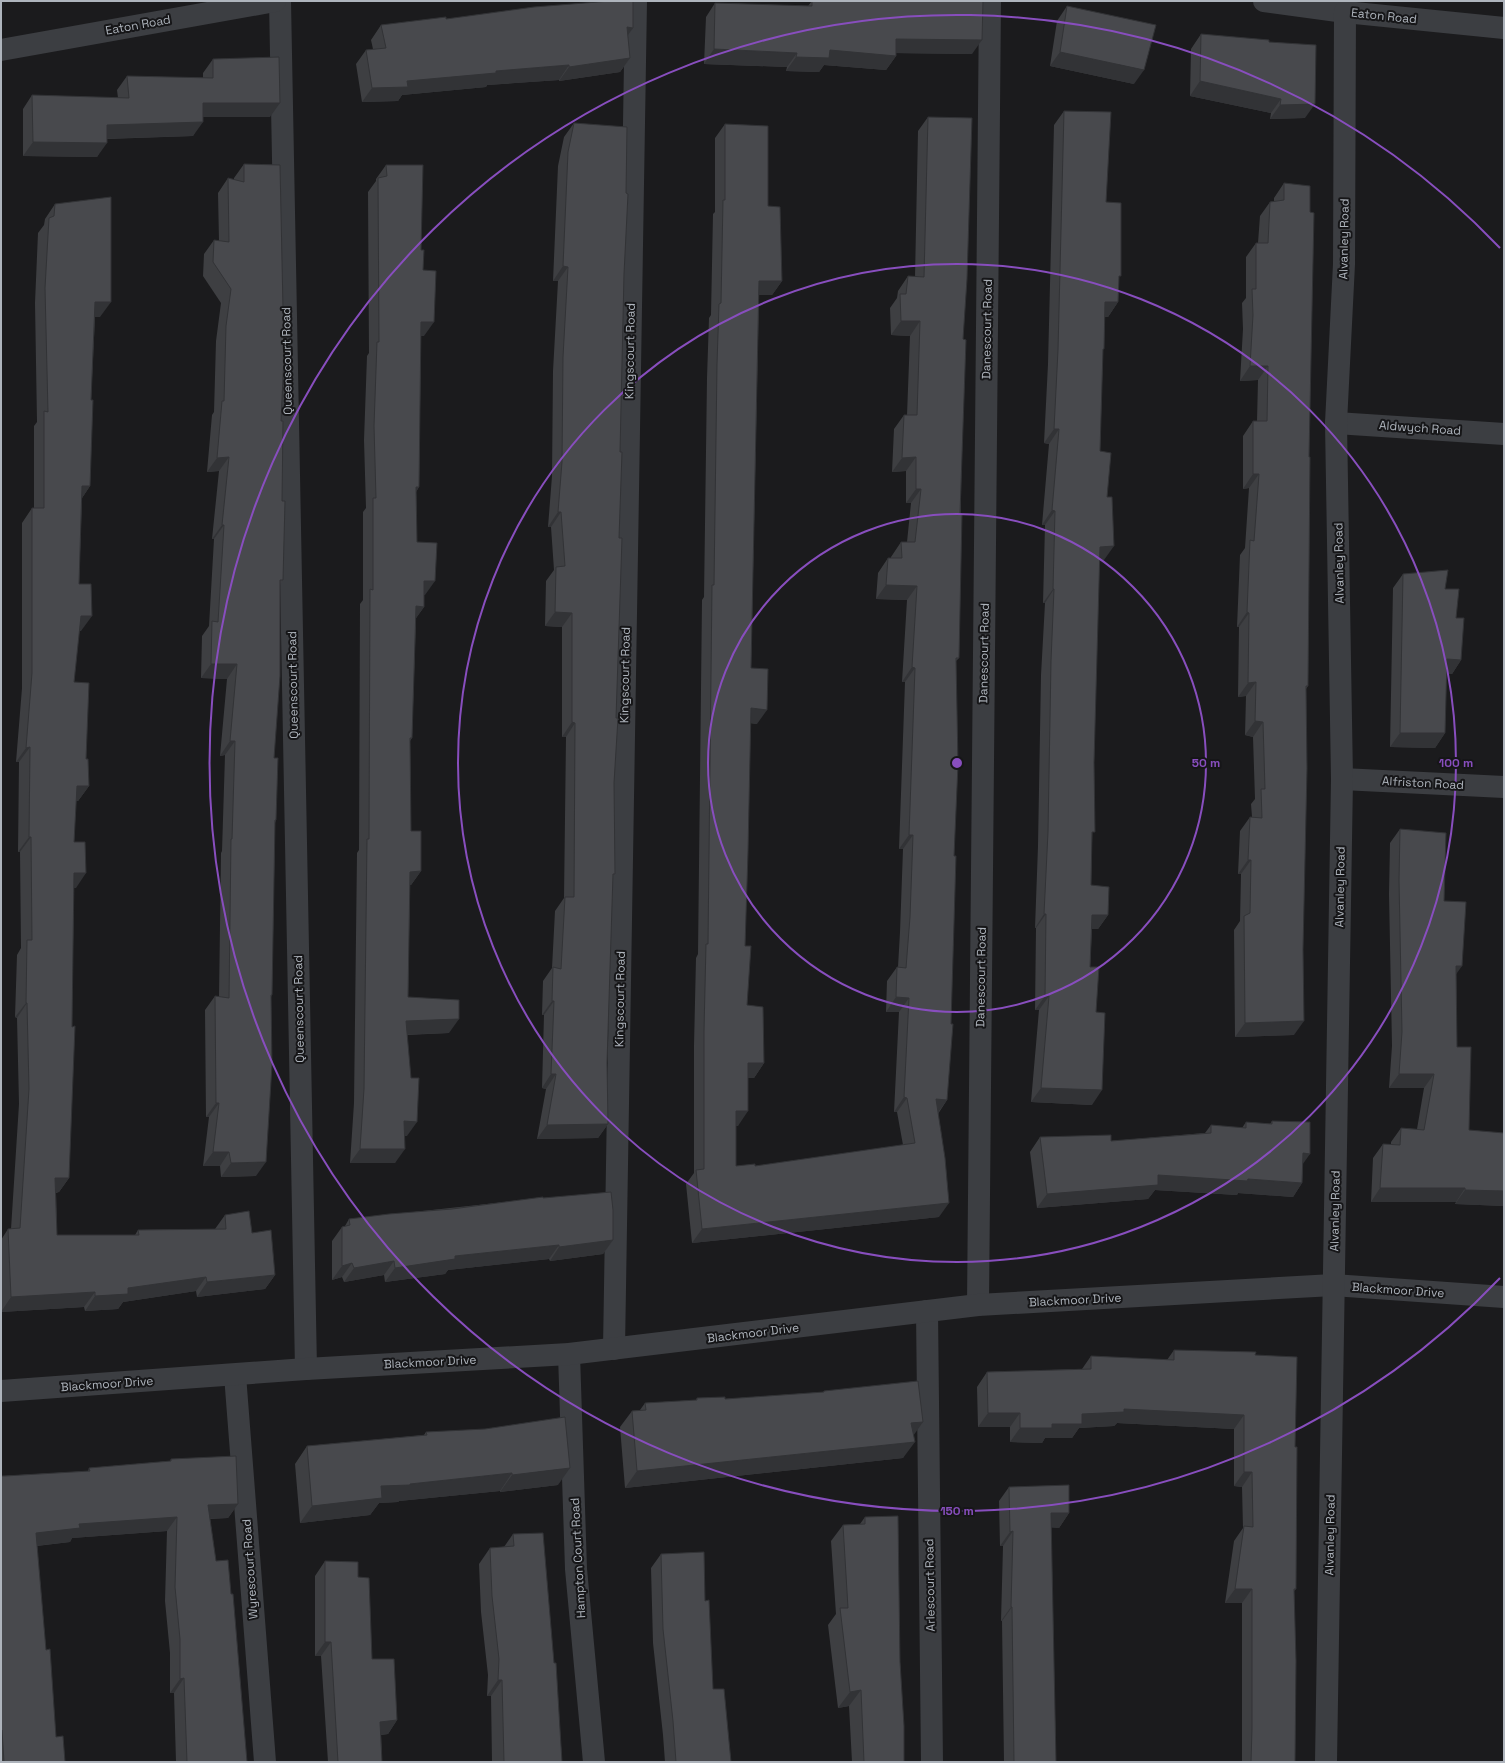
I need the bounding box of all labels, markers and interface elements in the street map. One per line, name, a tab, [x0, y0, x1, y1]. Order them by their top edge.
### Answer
street label: Eaton Road	[1350, 5, 1418, 27]
street label: Eaton Road	[104, 11, 172, 39]
street label: Alvanley Road	[1335, 198, 1353, 280]
street label: Danescourt Road	[978, 279, 996, 379]
street label: Kingscourt Road	[621, 303, 639, 399]
street label: Queenscourt Road	[278, 307, 296, 415]
street label: Aldwych Road	[1378, 417, 1462, 439]
street label: Alvanley Road	[1330, 522, 1348, 604]
street label: Danescourt Road	[975, 603, 993, 703]
street label: Kingscourt Road	[616, 627, 634, 723]
street label: Queenscourt Road	[284, 631, 302, 739]
text: 50 m	[1192, 755, 1220, 771]
text: 100 m	[1439, 755, 1473, 771]
centre of rings	[950, 756, 964, 770]
street label: Alfriston Road	[1382, 773, 1464, 793]
street label: Alvanley Road	[1331, 846, 1349, 928]
street label: Danescourt Road	[972, 927, 990, 1027]
street label: Kingscourt Road	[611, 951, 629, 1047]
street label: Queenscourt Road	[290, 955, 308, 1063]
street label: Alvanley Road	[1326, 1170, 1344, 1252]
street label: Blackmoor Drive	[1351, 1279, 1445, 1301]
street label: Blackmoor Drive	[1028, 1290, 1122, 1310]
street label: Blackmoor Drive	[706, 1319, 800, 1347]
street label: Blackmoor Drive	[383, 1352, 477, 1372]
street label: Blackmoor Drive	[60, 1373, 154, 1395]
street label: Alvanley Road	[1321, 1494, 1339, 1576]
street label: Hampton Court Road	[567, 1497, 589, 1619]
text: 150 m	[940, 1503, 974, 1519]
street label: Wyrescourt Road	[239, 1519, 261, 1619]
street label: Arlescourt Road	[921, 1538, 939, 1632]

